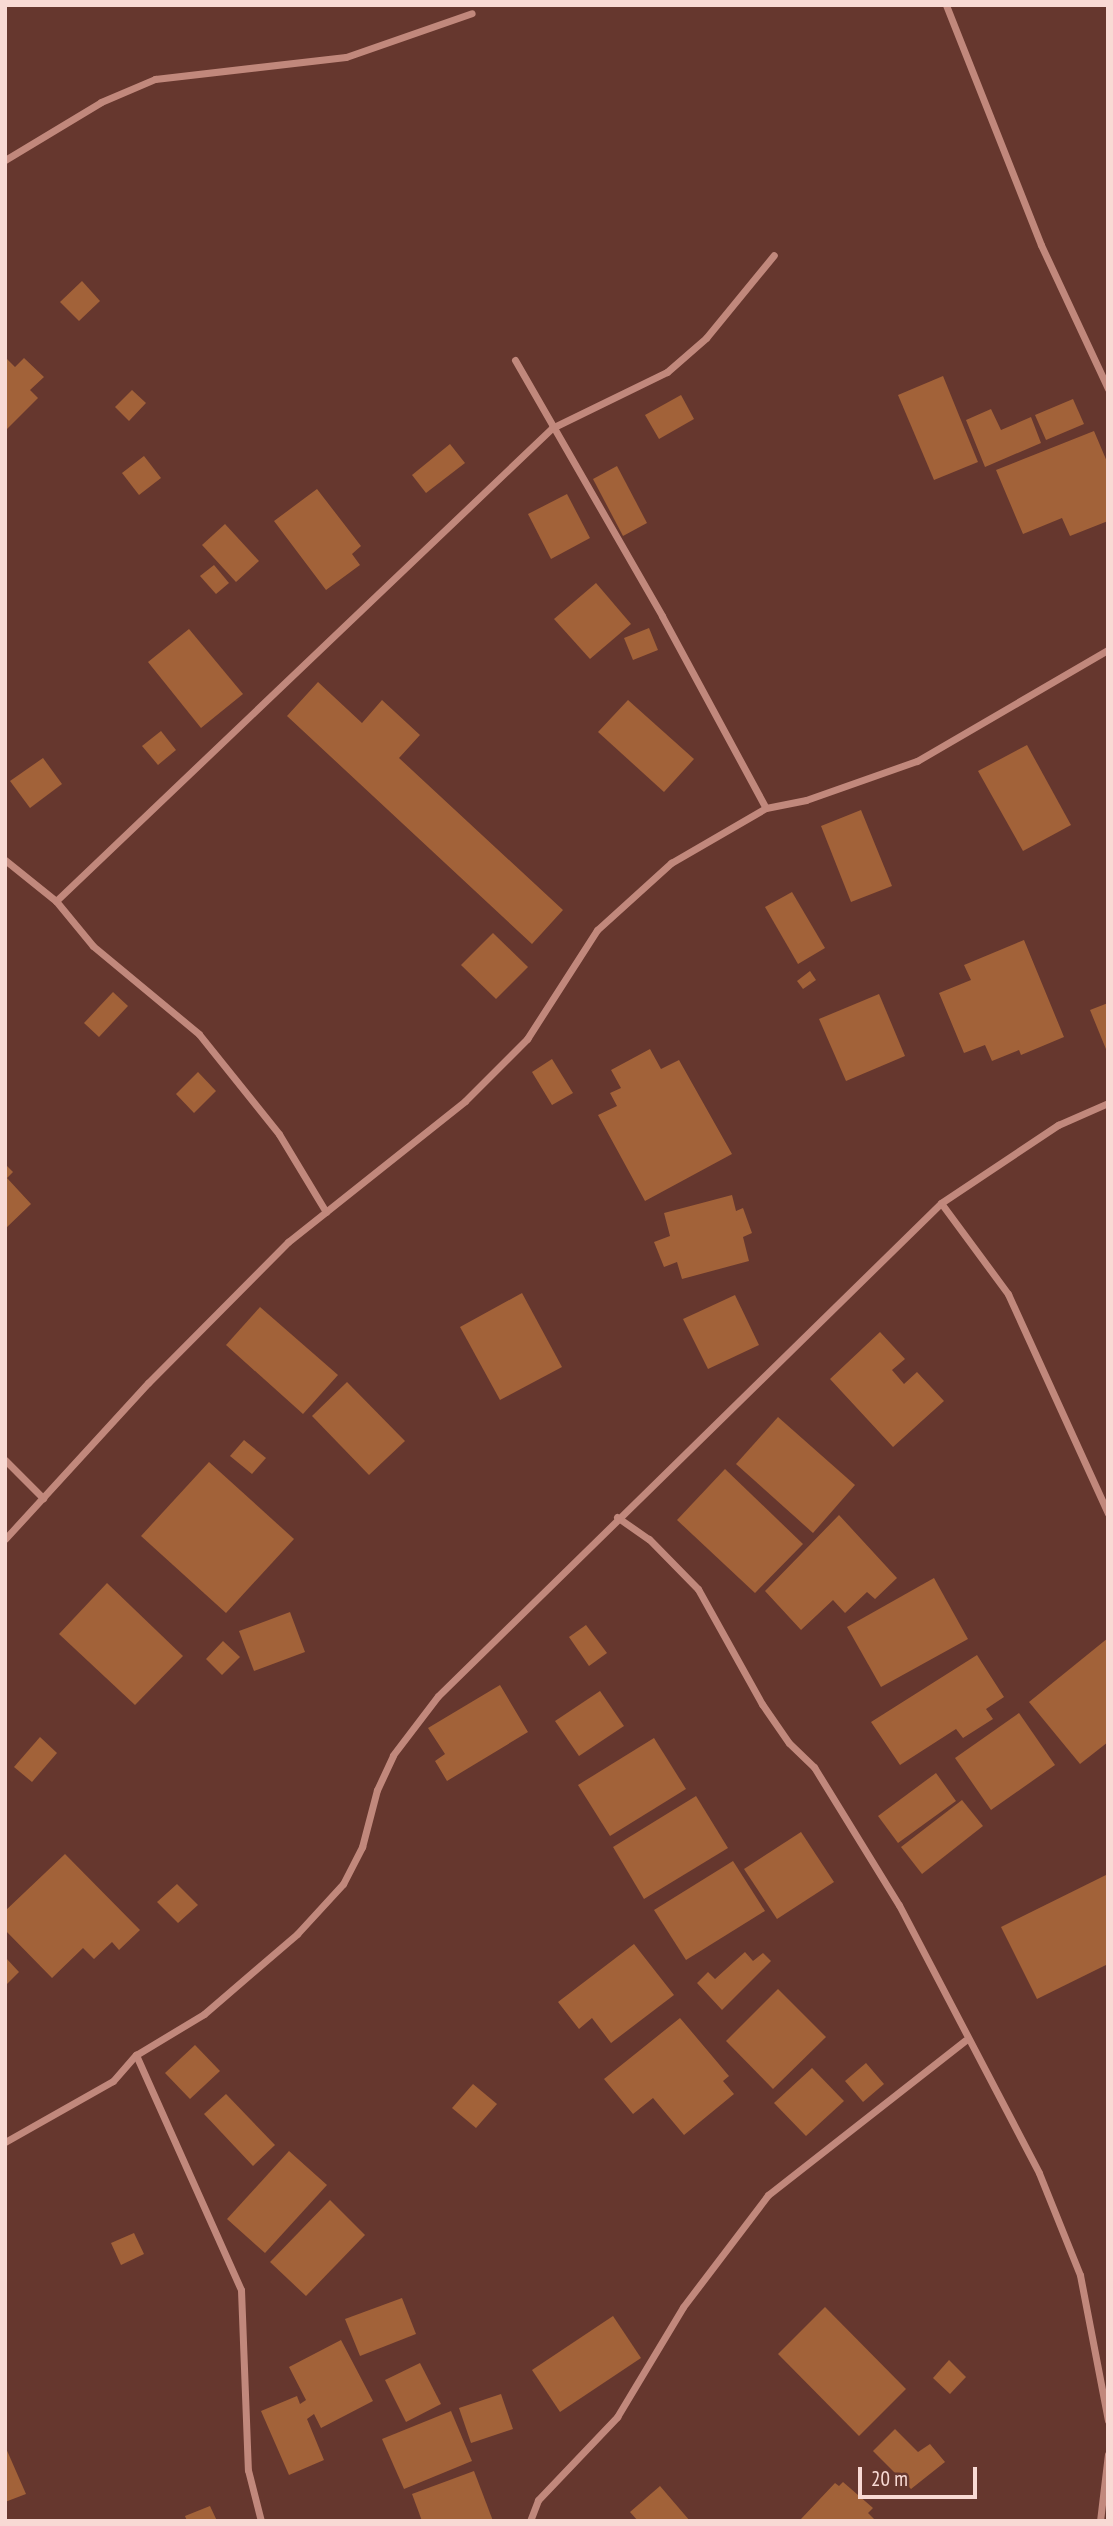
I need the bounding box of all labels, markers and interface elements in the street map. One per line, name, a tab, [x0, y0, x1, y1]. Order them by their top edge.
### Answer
scale bar	[861, 2452, 980, 2496]
text: 20 m	[871, 2465, 908, 2492]

